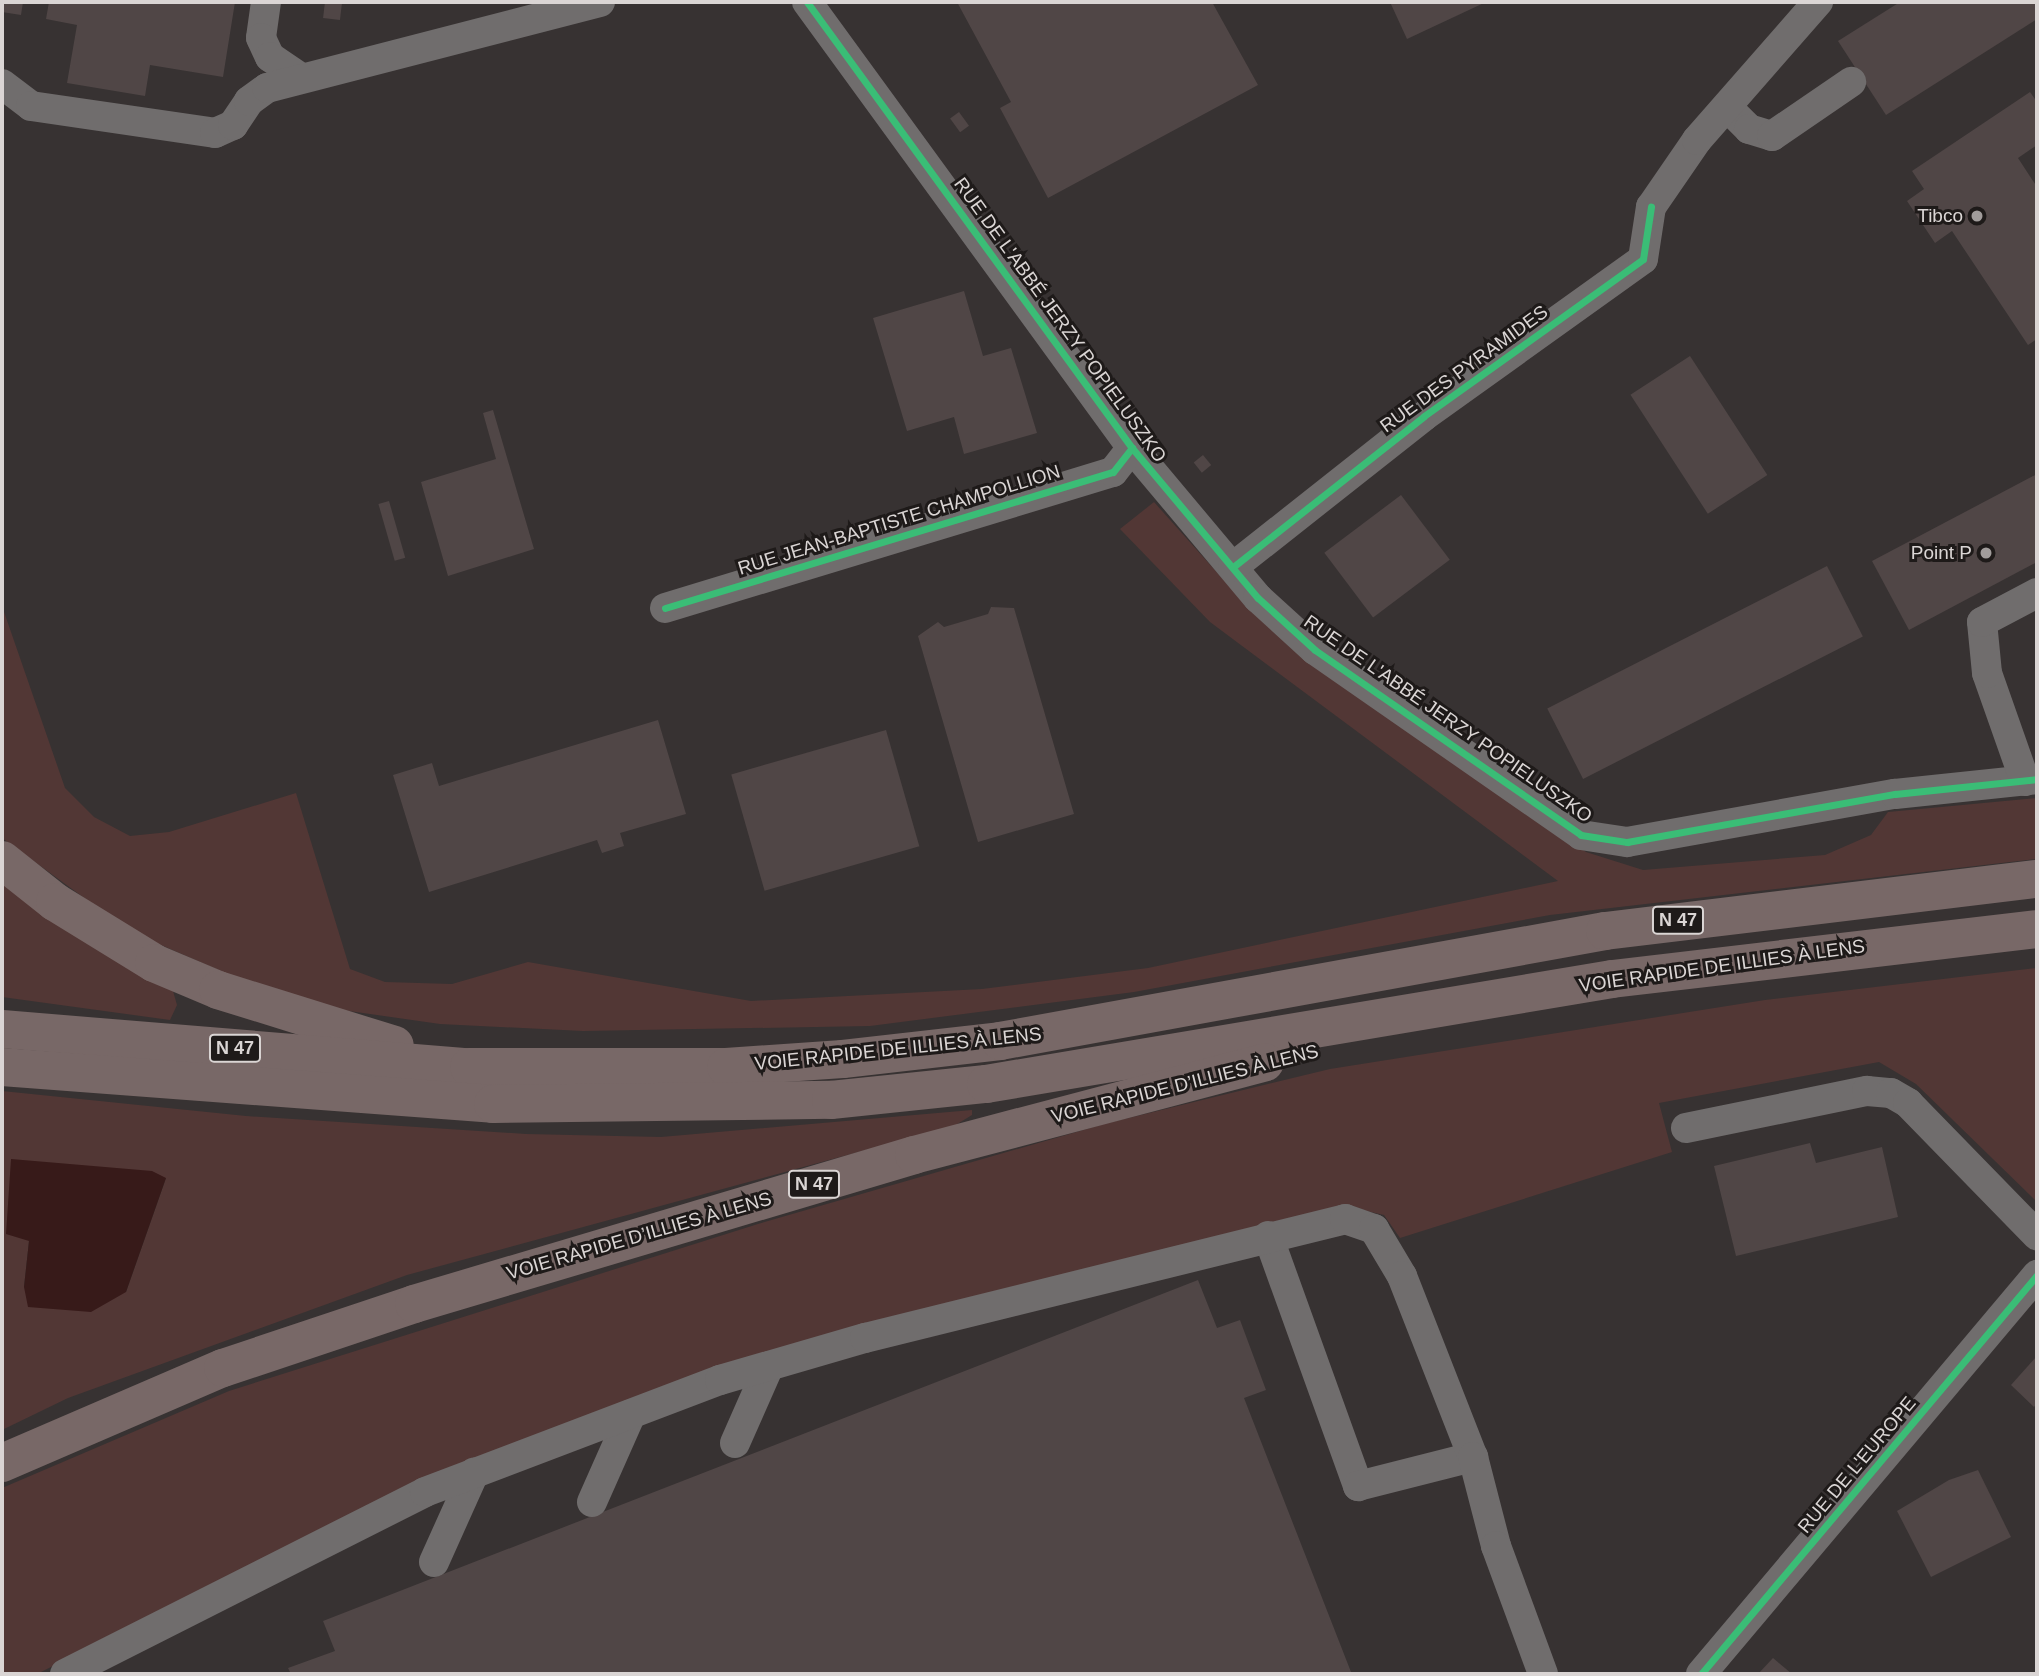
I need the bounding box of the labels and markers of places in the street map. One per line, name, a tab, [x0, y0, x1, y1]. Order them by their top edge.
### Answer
place label: Tibco	[1917, 205, 1963, 227]
marker: Tibco	[1969, 208, 1985, 224]
place label: Point P	[1911, 542, 1972, 564]
marker: Point P	[1978, 545, 1994, 561]

